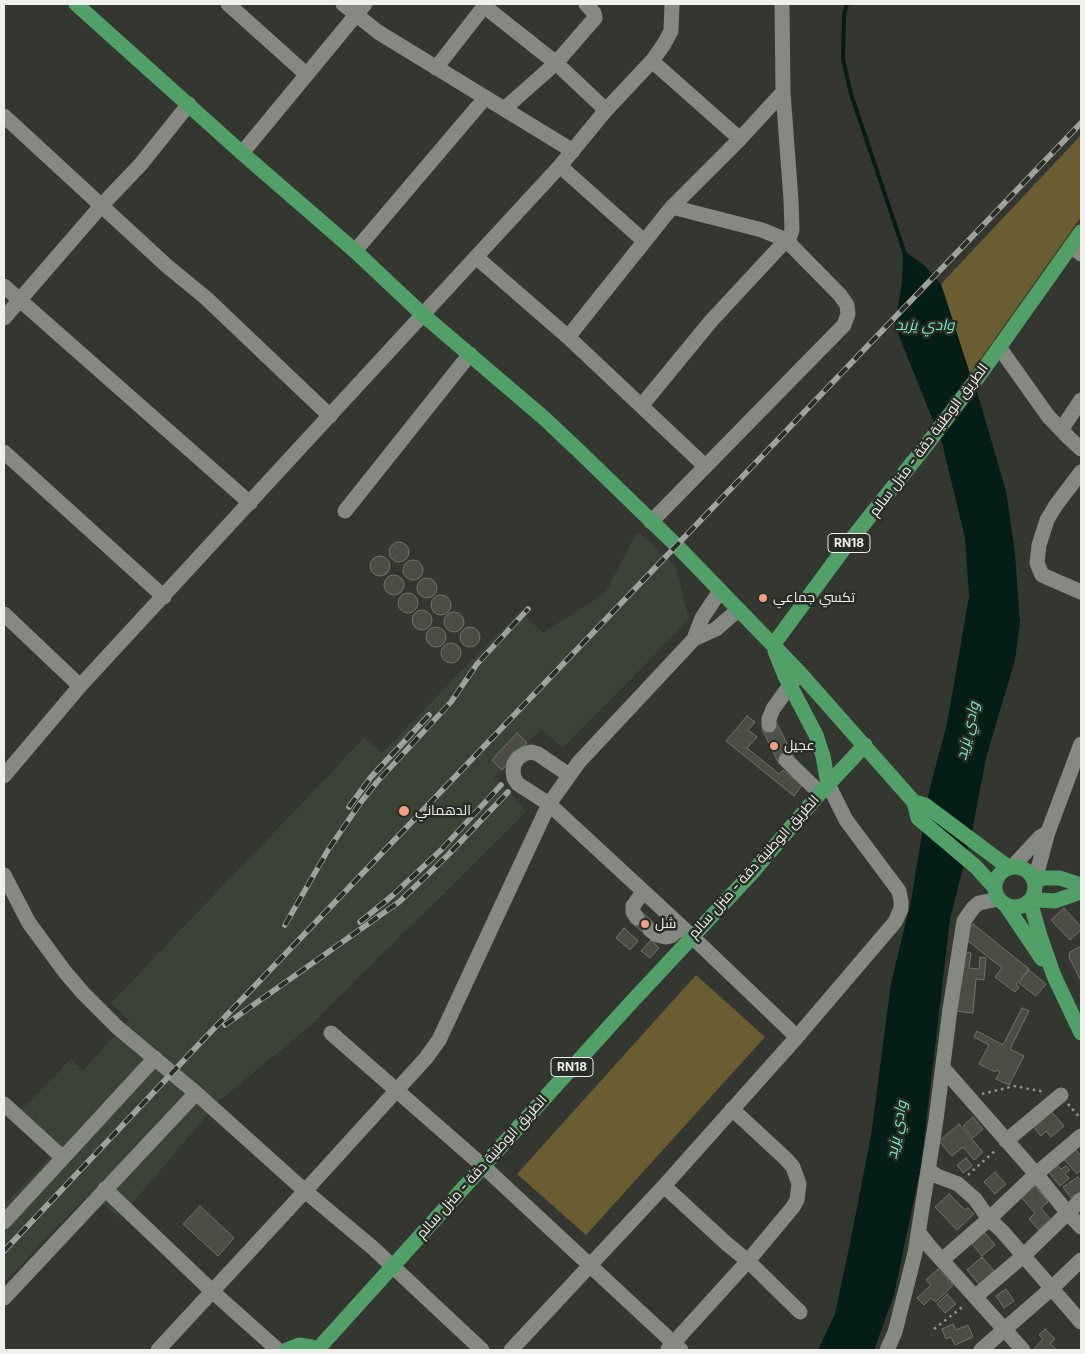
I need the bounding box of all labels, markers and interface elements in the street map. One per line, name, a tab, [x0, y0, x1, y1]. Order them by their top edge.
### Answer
water label: وادي يزيد	[896, 316, 954, 334]
street label: الطريق الوطنية دقة - منزل سالم	[866, 360, 992, 520]
road number: RN18	[828, 534, 870, 552]
place label: تكسي جماعي	[773, 590, 855, 606]
marker: تكسي جماعي	[757, 592, 769, 604]
water label: وادي يزيد	[953, 700, 983, 762]
place label: عجيل	[784, 738, 815, 754]
marker: عجيل	[768, 740, 780, 752]
street label: الطريق الوطنية دقة - منزل سالم	[685, 792, 823, 942]
place label: الدهماني	[415, 803, 471, 819]
marker: الدهماني	[397, 804, 411, 818]
place label: شل	[655, 916, 676, 932]
marker: شل	[639, 918, 651, 930]
road number: RN18	[551, 1058, 593, 1076]
street label: الطريق الوطنية دقة - منزل سالم	[413, 1092, 551, 1242]
water label: وادي يزيد	[883, 1099, 911, 1161]

